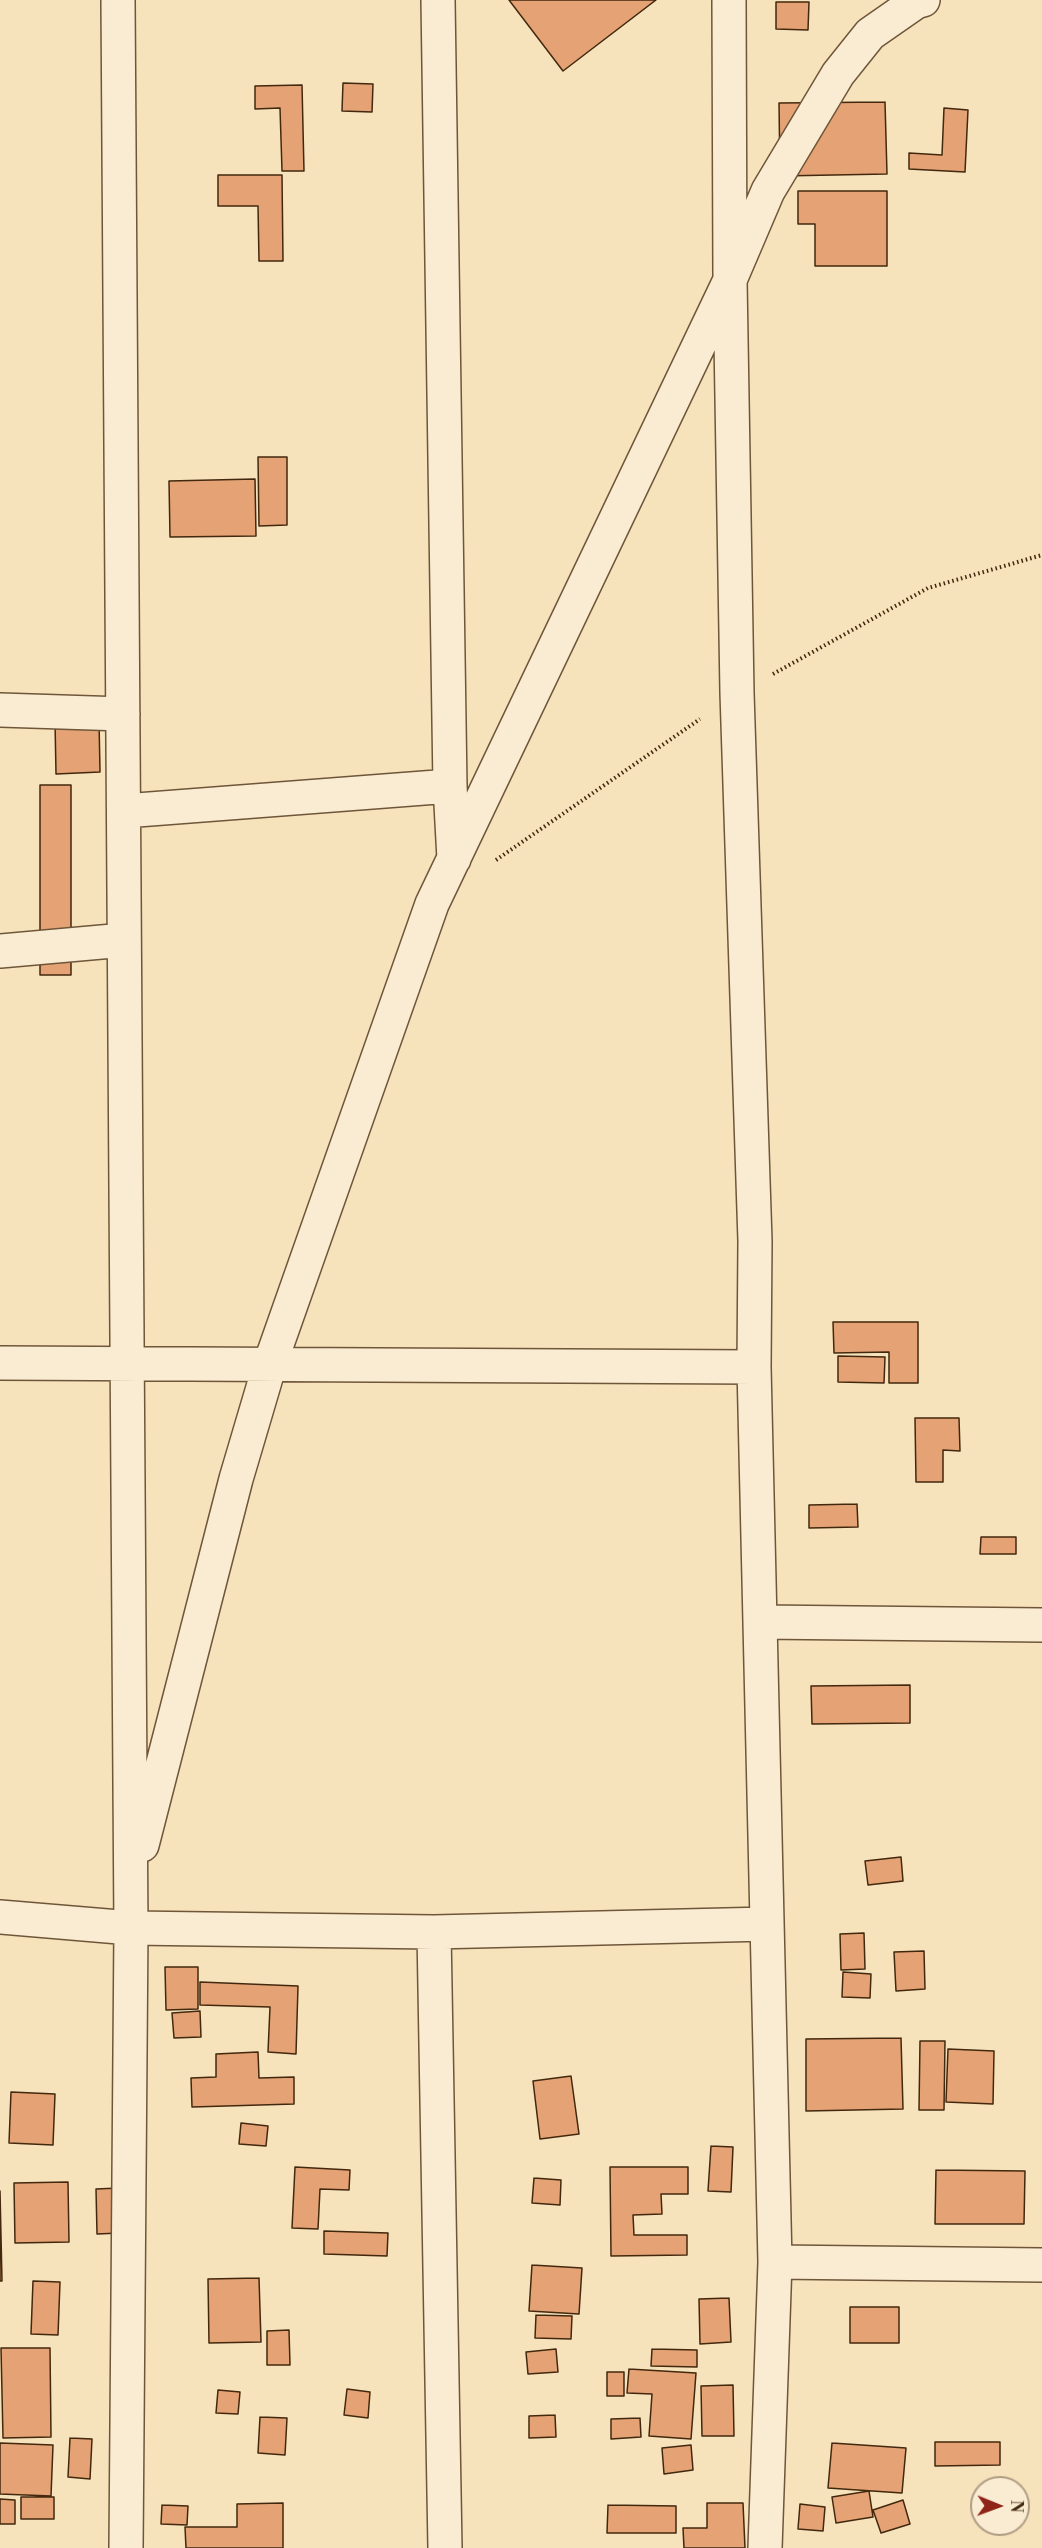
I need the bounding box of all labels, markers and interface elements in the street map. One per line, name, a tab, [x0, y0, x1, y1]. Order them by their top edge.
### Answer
north arrow	[970, 2476, 1030, 2536]
text: N	[1006, 2500, 1026, 2513]

